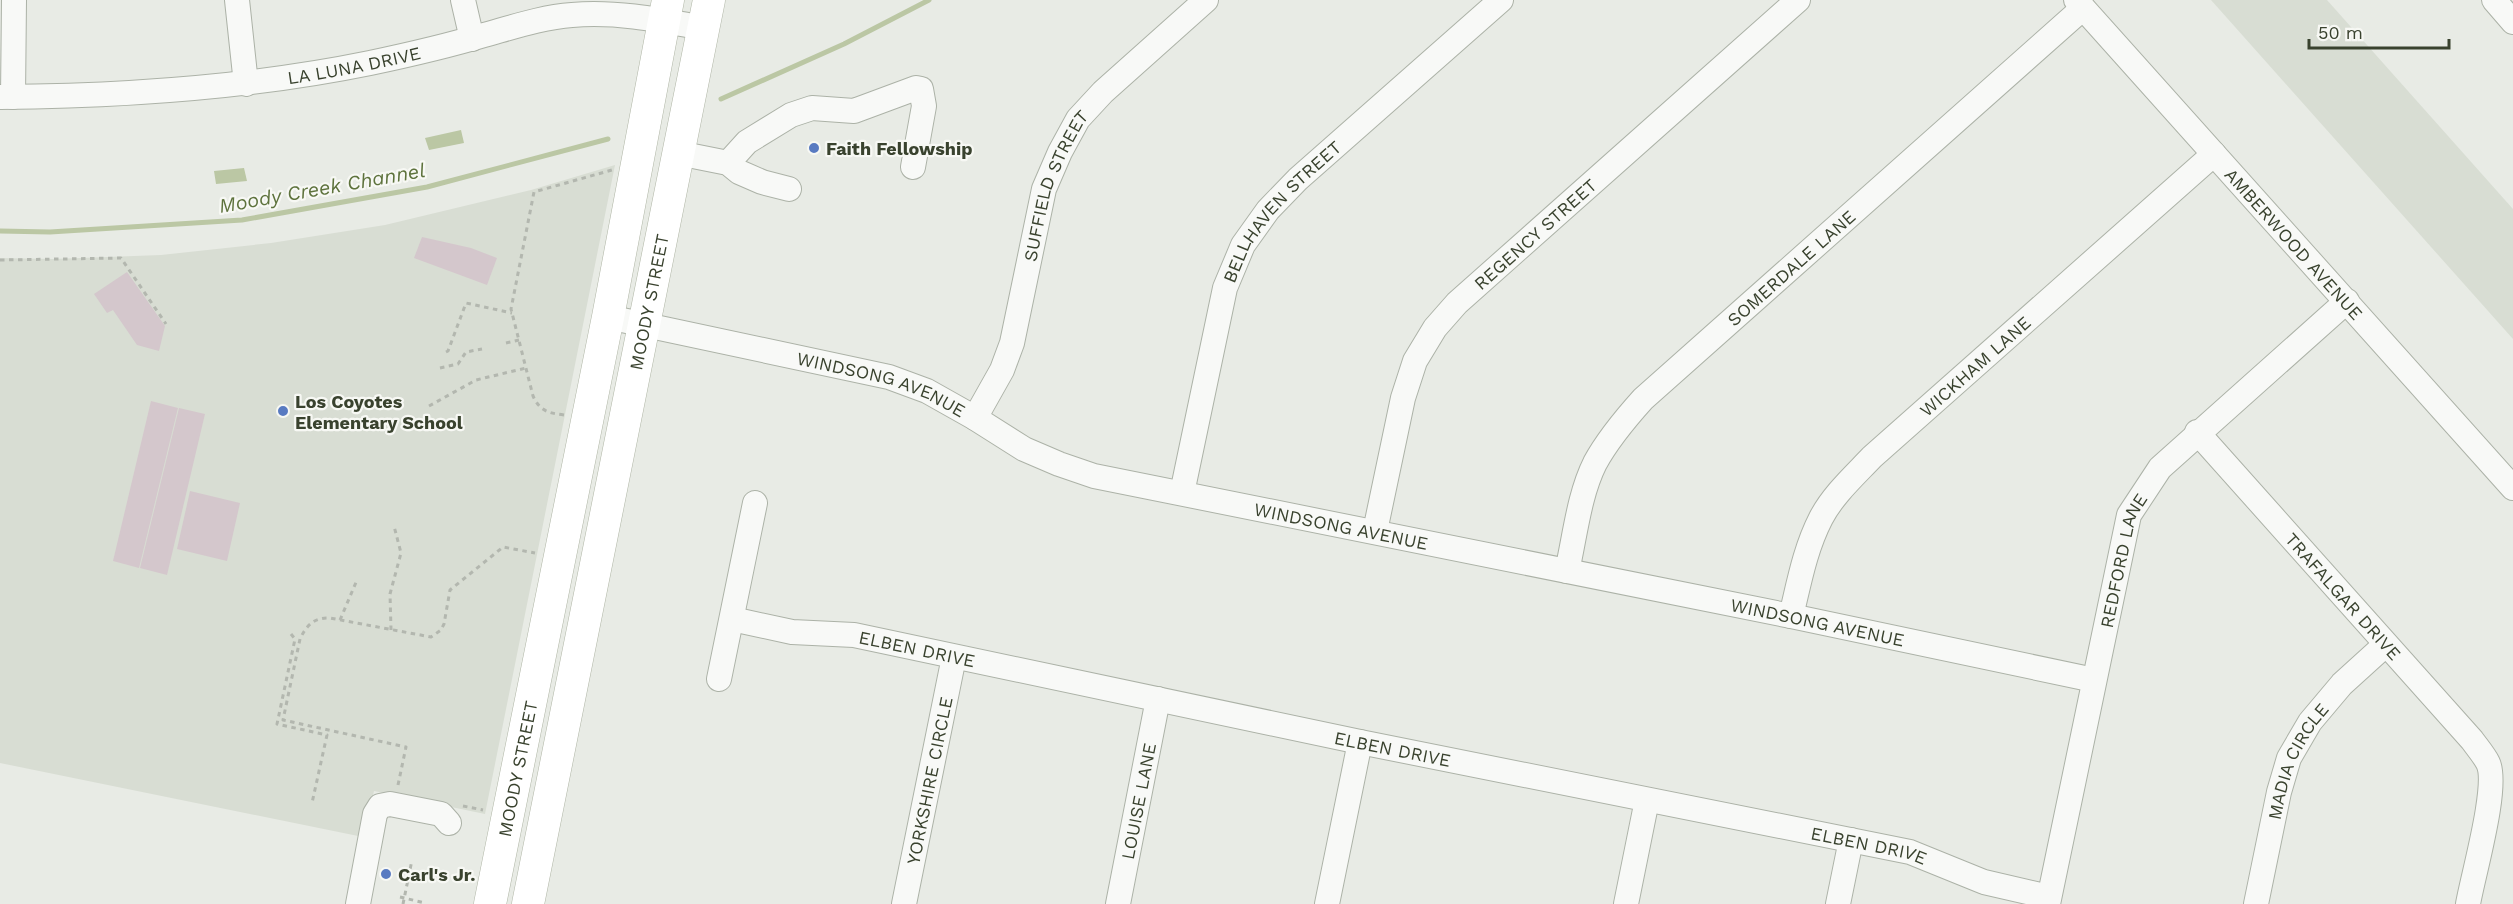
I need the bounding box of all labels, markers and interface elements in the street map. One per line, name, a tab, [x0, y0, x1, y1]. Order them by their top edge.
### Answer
scale bar	[2309, 12, 2448, 50]
text: 50 m	[2318, 22, 2363, 43]
street label: LA LUNA DRIVE	[286, 42, 423, 88]
street label: SUFFIELD STREET	[1019, 105, 1092, 263]
street label: BELLHAVEN STREET	[1218, 136, 1345, 286]
place label: Faith Fellowship	[826, 138, 973, 159]
marker: Faith Fellowship	[807, 141, 821, 155]
water label: Moody Creek Channel	[217, 158, 427, 218]
street label: AMBERWOOD AVENUE	[2221, 163, 2367, 324]
street label: REGENCY STREET	[1469, 174, 1601, 294]
street label: SOMERDALE LANE	[1723, 205, 1859, 330]
street label: MOODY STREET	[625, 232, 672, 372]
street label: WICKHAM LANE	[1915, 311, 2035, 420]
street label: WINDSONG AVENUE	[795, 347, 969, 421]
place label: Los Coyotes Elementary School	[295, 391, 463, 433]
marker: Los Coyotes Elementary School	[276, 404, 290, 418]
street label: REDFORD LANE	[2095, 489, 2151, 630]
street label: WINDSONG AVENUE	[1252, 498, 1430, 553]
street label: TRAFALGAR DRIVE	[2281, 528, 2406, 664]
street label: WINDSONG AVENUE	[1729, 594, 1906, 650]
street label: ELBEN DRIVE	[857, 626, 977, 671]
street label: YORKSHIRE CIRCLE	[902, 695, 956, 866]
street label: MADIA CIRCLE	[2263, 698, 2332, 821]
street label: MOODY STREET	[493, 699, 541, 839]
street label: ELBEN DRIVE	[1333, 726, 1453, 770]
street label: LOUISE LANE	[1116, 741, 1160, 861]
street label: ELBEN DRIVE	[1809, 822, 1930, 868]
place label: Carl's Jr.	[398, 864, 475, 885]
marker: Carl's Jr.	[379, 867, 393, 881]

